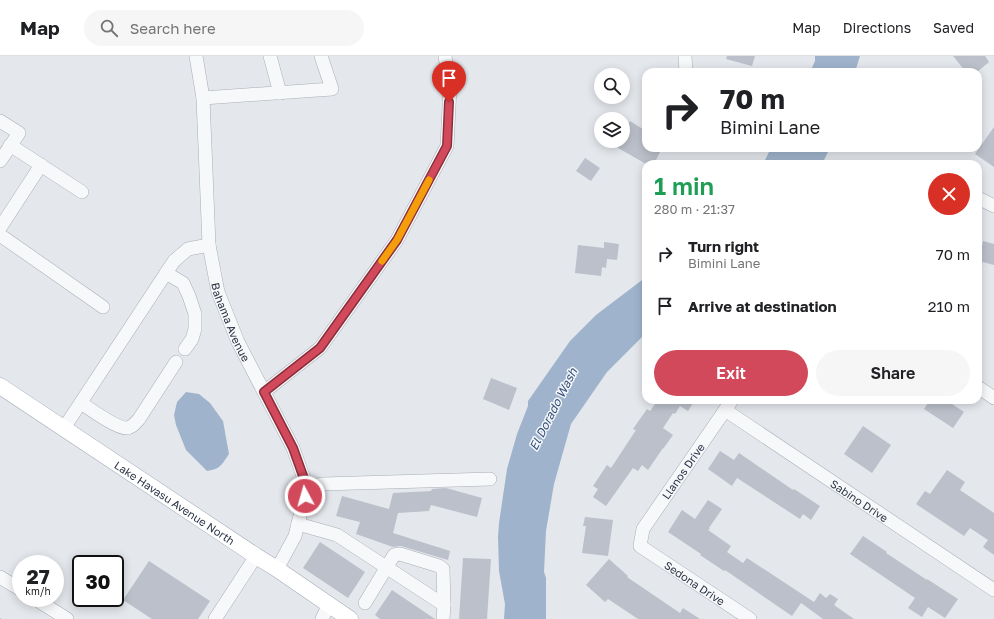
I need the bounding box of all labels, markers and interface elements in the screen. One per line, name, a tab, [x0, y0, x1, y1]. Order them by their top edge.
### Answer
search box	[84, 10, 364, 46]
text: Map	[20, 16, 60, 39]
icon: search	[98, 17, 120, 39]
text: Search here	[130, 19, 216, 37]
text: Map	[792, 19, 821, 36]
text: Directions	[843, 19, 911, 36]
text: Saved	[933, 19, 974, 36]
pin	[432, 61, 466, 102]
icon: arrive	[438, 67, 460, 89]
map controls	[594, 68, 630, 148]
button: search	[594, 68, 630, 104]
text: 70 m	[720, 82, 785, 115]
icon: right	[654, 84, 706, 136]
button: layers	[594, 112, 630, 148]
text: Bimini Lane	[720, 116, 820, 138]
text: 1 min	[654, 171, 714, 200]
button: close	[928, 173, 970, 215]
text: 280 m · 21:37	[654, 201, 735, 217]
text: Turn right	[688, 237, 759, 255]
icon: right	[654, 243, 676, 265]
text: 70 m	[936, 245, 970, 263]
text: Bimini Lane	[688, 255, 760, 271]
street label: Bahama Avenue	[210, 281, 253, 363]
icon: arrive	[654, 295, 676, 317]
text: Arrive at destination	[688, 297, 837, 315]
text: 210 m	[928, 297, 970, 315]
button: Exit	[654, 350, 808, 396]
button: Share	[816, 350, 970, 396]
water label: El Dorado Wash	[526, 365, 580, 453]
street label: Llanos Drive	[659, 441, 707, 501]
street label: Lake Havasu Avenue North	[112, 458, 238, 547]
position arrow	[284, 475, 326, 517]
street label: Sabino Drive	[828, 476, 891, 524]
speed limit sign: 30	[72, 555, 124, 607]
street label: Sedona Drive	[662, 558, 728, 607]
text: 27	[26, 564, 50, 588]
text: km/h	[25, 585, 51, 597]

